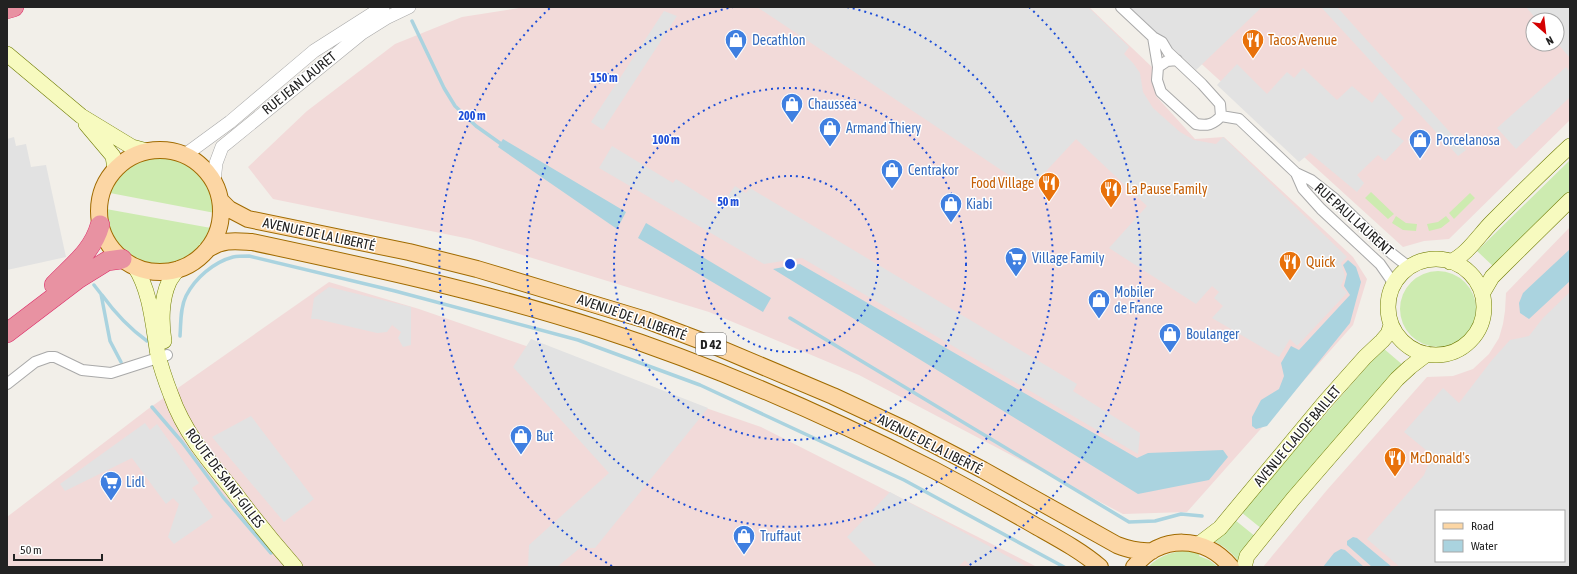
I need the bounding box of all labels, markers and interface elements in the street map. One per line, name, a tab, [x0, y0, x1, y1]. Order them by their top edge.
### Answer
north arrow	[1525, 12, 1565, 52]
shop icon: Decathlon	[723, 27, 749, 60]
restaurant icon: Tacos Avenue	[1240, 27, 1266, 60]
place label: Decathlon	[752, 32, 806, 48]
place label: Tacos Avenue	[1268, 32, 1337, 48]
text: N	[1544, 34, 1555, 48]
street label: RUE JEAN LAURET	[259, 48, 339, 118]
text: 150 m	[590, 71, 618, 85]
shop icon: Chaussea	[779, 91, 805, 124]
place label: Chaussea	[808, 96, 857, 112]
text: 200 m	[458, 109, 486, 123]
shop icon: Armand Thiery	[817, 115, 843, 148]
place label: Armand Thiery	[846, 120, 921, 136]
shop icon: Porcelanosa	[1407, 127, 1433, 160]
place label: Porcelanosa	[1436, 132, 1500, 148]
text: 100 m	[652, 133, 680, 147]
shop icon: Centrakor	[879, 157, 905, 190]
place label: Centrakor	[908, 162, 959, 178]
restaurant icon: Food Village	[1036, 170, 1062, 203]
place label: Food Village	[971, 175, 1034, 191]
restaurant icon: La Pause Family	[1098, 176, 1124, 209]
street label: RUE PAUL LAURENT	[1312, 180, 1396, 258]
place label: La Pause Family	[1126, 181, 1208, 197]
shop icon: Kiabi	[938, 191, 964, 224]
text: 50 m	[717, 195, 739, 209]
place label: Kiabi	[966, 196, 992, 212]
street label: AVENUE DE LA LIBERTÉ	[261, 214, 377, 254]
supermarket icon: Village Family	[1003, 245, 1029, 278]
restaurant icon: Quick	[1277, 249, 1303, 282]
place label: Village Family	[1032, 250, 1105, 266]
place label: Quick	[1306, 254, 1336, 270]
centre of rings	[783, 257, 797, 271]
place label: Mobiler de France	[1114, 284, 1163, 316]
shop icon: Mobiler de France	[1086, 287, 1112, 320]
street label: AVENUE DE LA LIBERTÉ	[575, 291, 689, 343]
shop icon: Boulanger	[1157, 321, 1183, 354]
place label: Boulanger	[1186, 326, 1240, 342]
road number: D 42	[696, 333, 726, 355]
street label: AVENUE CLAUDE BAILLET	[1250, 382, 1344, 490]
street label: AVENUE DE LA LIBERTÉ	[875, 411, 985, 477]
shop icon: But	[508, 423, 534, 456]
street label: ROUTE DE SAINT-GILLES	[182, 425, 268, 531]
place label: But	[536, 428, 553, 444]
restaurant icon: McDonald's	[1382, 445, 1408, 478]
place label: McDonald's	[1410, 450, 1470, 466]
supermarket icon: Lidl	[98, 469, 124, 502]
place label: Lidl	[126, 474, 145, 490]
legend	[1435, 510, 1565, 562]
text: Road	[1471, 519, 1494, 533]
shop icon: Truffaut	[731, 523, 757, 556]
place label: Truffaut	[760, 528, 801, 544]
scale bar	[14, 536, 102, 562]
text: Water	[1471, 539, 1498, 553]
text: 50 m	[20, 543, 42, 557]

